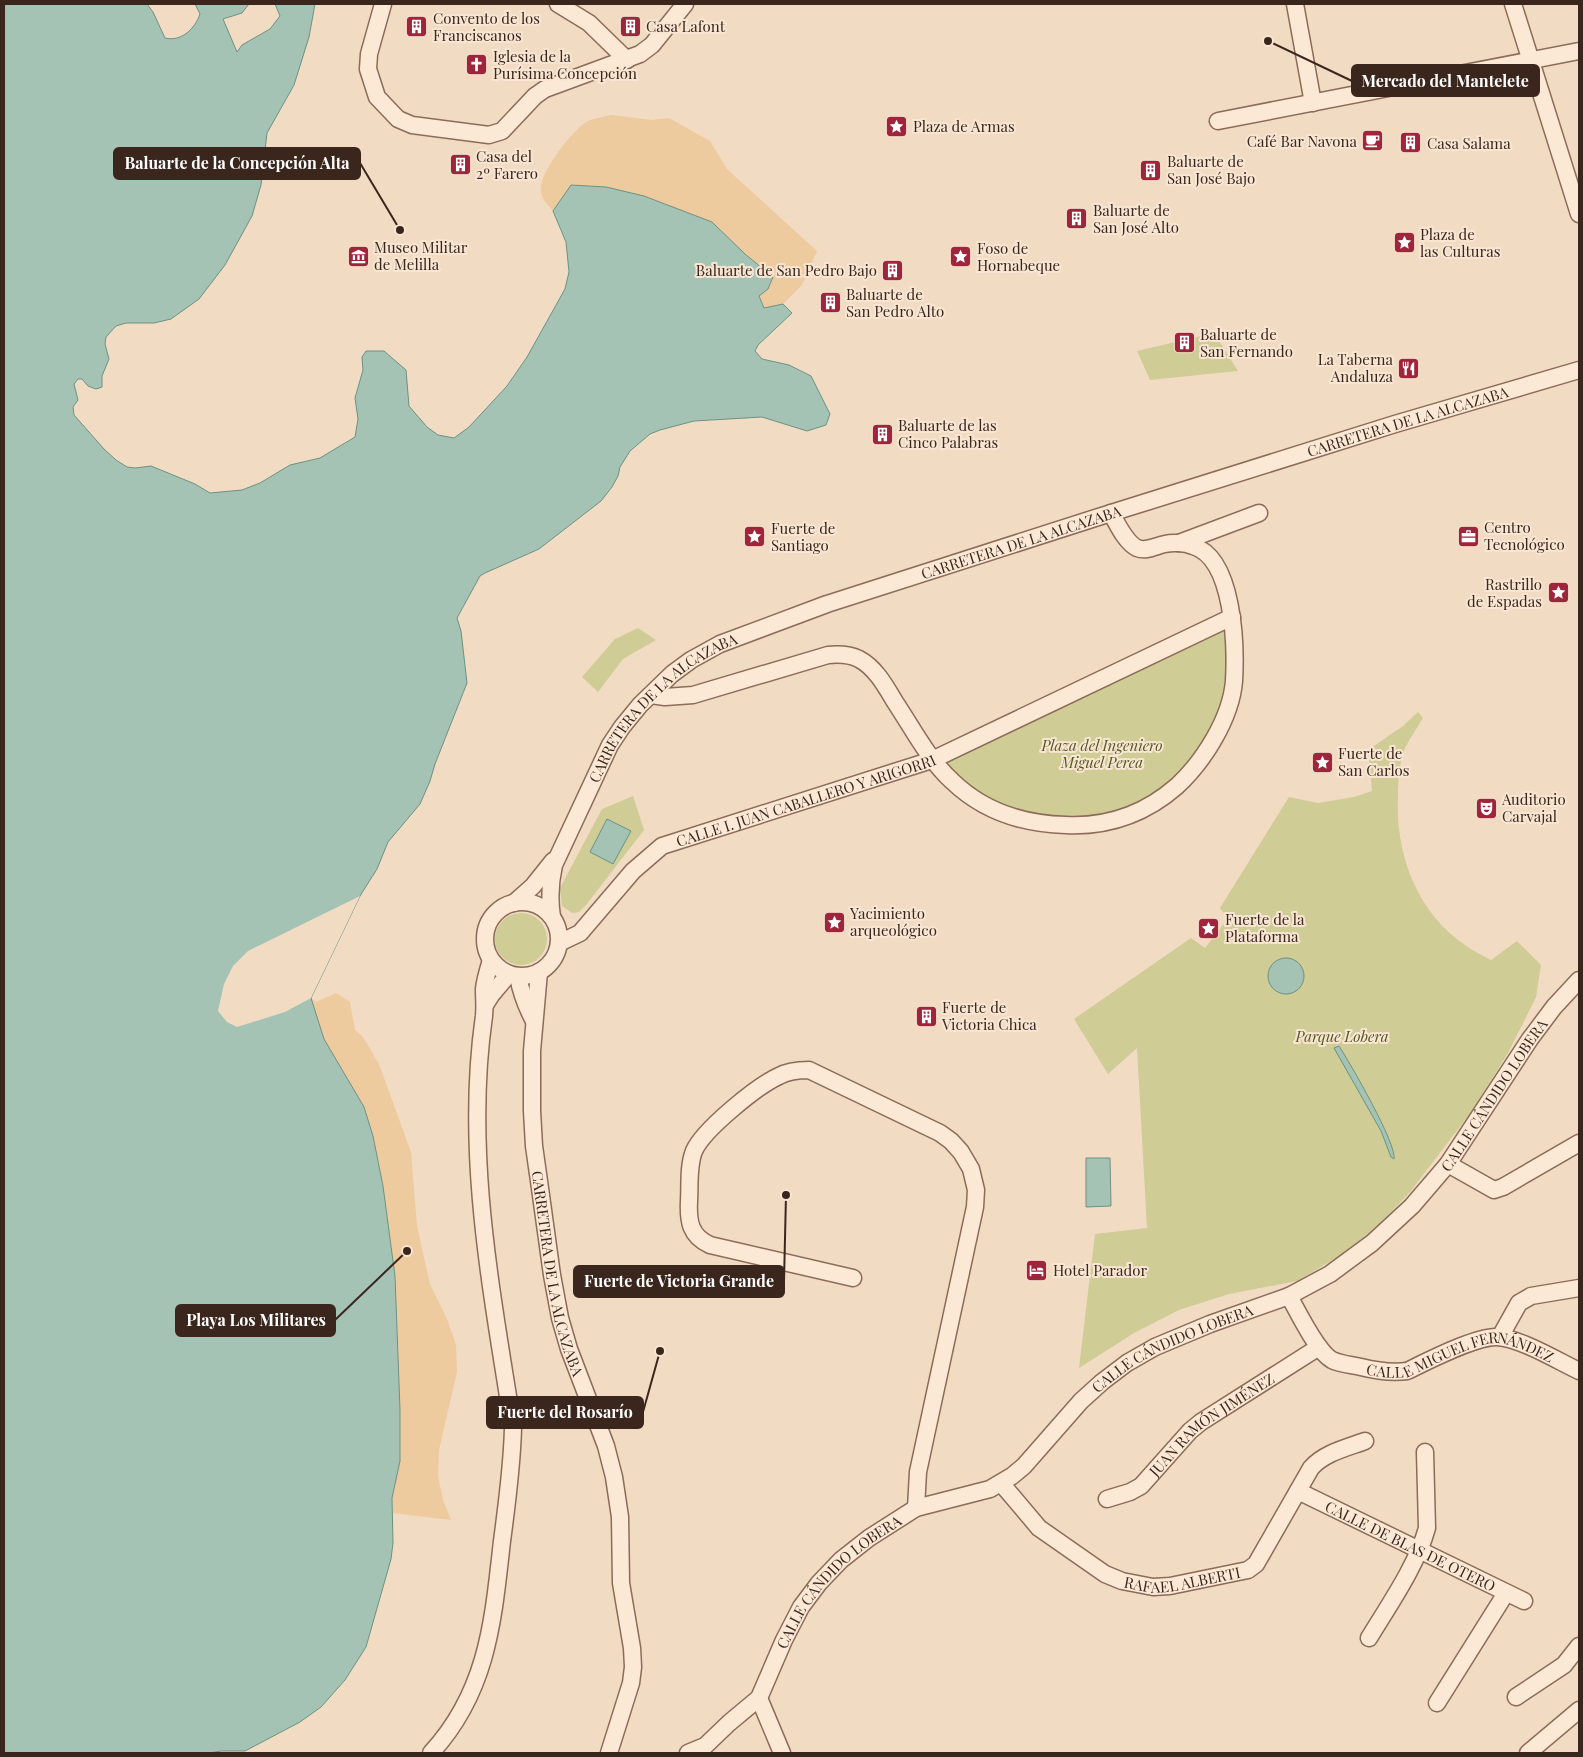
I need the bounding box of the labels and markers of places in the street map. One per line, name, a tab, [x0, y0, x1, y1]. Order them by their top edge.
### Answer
place label: Convento de los Franciscanos	[433, 8, 540, 45]
building icon: Casa Lafont	[618, 14, 642, 38]
building icon: Convento de los Franciscanos	[405, 15, 429, 39]
place label: Casa Lafont	[646, 16, 726, 36]
place label: Iglesia de la Purísima Concepción	[493, 46, 637, 83]
church icon: Iglesia de la Purísima Concepción	[465, 53, 489, 77]
callout: Mercado del Mantelete	[1352, 65, 1539, 96]
place icon: Plaza de Armas	[885, 114, 909, 138]
place label: Plaza de Armas	[913, 116, 1015, 136]
cafe icon: Café Bar Navona	[1361, 129, 1385, 153]
place label: Café Bar Navona	[1247, 131, 1358, 151]
building icon: Casa Salama	[1399, 131, 1423, 155]
place label: Casa Salama	[1427, 133, 1511, 153]
place label: Casa del 2º Farero	[476, 146, 538, 183]
callout: Baluarte de la Concepción Alta	[114, 148, 360, 179]
place label: Baluarte de San José Bajo	[1167, 151, 1255, 188]
building icon: Casa del 2º Farero	[448, 153, 472, 177]
building icon: Baluarte de San José Bajo	[1139, 158, 1163, 182]
place label: Baluarte de San José Alto	[1093, 200, 1179, 237]
building icon: Baluarte de San José Alto	[1065, 207, 1089, 231]
place label: Plaza de las Culturas	[1420, 224, 1500, 261]
place icon: Plaza de las Culturas	[1392, 231, 1416, 255]
place label: Museo Militar de Melilla	[374, 237, 468, 274]
place label: Foso de Hornabeque	[977, 238, 1060, 275]
museum icon: Museo Militar de Melilla	[346, 244, 370, 268]
place icon: Foso de Hornabeque	[949, 245, 973, 269]
building icon: Baluarte de San Pedro Bajo	[881, 258, 905, 282]
place label: Baluarte de San Pedro Bajo	[696, 260, 877, 280]
place label: Baluarte de San Pedro Alto	[846, 284, 944, 321]
building icon: Baluarte de San Pedro Alto	[818, 291, 842, 315]
place label: Baluarte de San Fernando	[1200, 324, 1293, 361]
building icon: Baluarte de San Fernando	[1172, 331, 1196, 355]
place label: La Taberna Andaluza	[1318, 349, 1394, 386]
restaurant icon: La Taberna Andaluza	[1397, 356, 1421, 380]
place label: Baluarte de las Cinco Palabras	[898, 415, 998, 452]
building icon: Baluarte de las Cinco Palabras	[870, 422, 894, 446]
place label: Centro Tecnológico	[1484, 517, 1565, 554]
place label: Fuerte de Santiago	[771, 518, 835, 555]
office icon: Centro Tecnológico	[1456, 524, 1480, 548]
place icon: Fuerte de Santiago	[743, 525, 767, 549]
place label: Rastrillo de Espadas	[1467, 574, 1542, 611]
place icon: Rastrillo de Espadas	[1546, 581, 1570, 605]
place label: Fuerte de San Carlos	[1338, 743, 1410, 780]
place icon: Fuerte de San Carlos	[1310, 750, 1334, 774]
place label: Auditorio Carvajal	[1501, 789, 1566, 826]
theatre icon: Auditorio Carvajal	[1474, 796, 1498, 820]
place label: Yacimiento arqueológico	[849, 903, 937, 940]
place label: Fuerte de la Plataforma	[1225, 909, 1305, 946]
place icon: Yacimiento arqueológico	[822, 910, 846, 934]
place icon: Fuerte de la Plataforma	[1197, 916, 1221, 940]
place label: Fuerte de Victoria Chica	[941, 997, 1037, 1034]
building icon: Fuerte de Victoria Chica	[914, 1004, 938, 1028]
hotel icon: Hotel Parador	[1025, 1258, 1049, 1282]
place label: Hotel Parador	[1053, 1260, 1147, 1280]
callout: Fuerte de Victoria Grande	[574, 1266, 784, 1297]
callout: Playa Los Militares	[176, 1305, 335, 1336]
callout: Fuerte del Rosarío	[487, 1397, 643, 1428]

